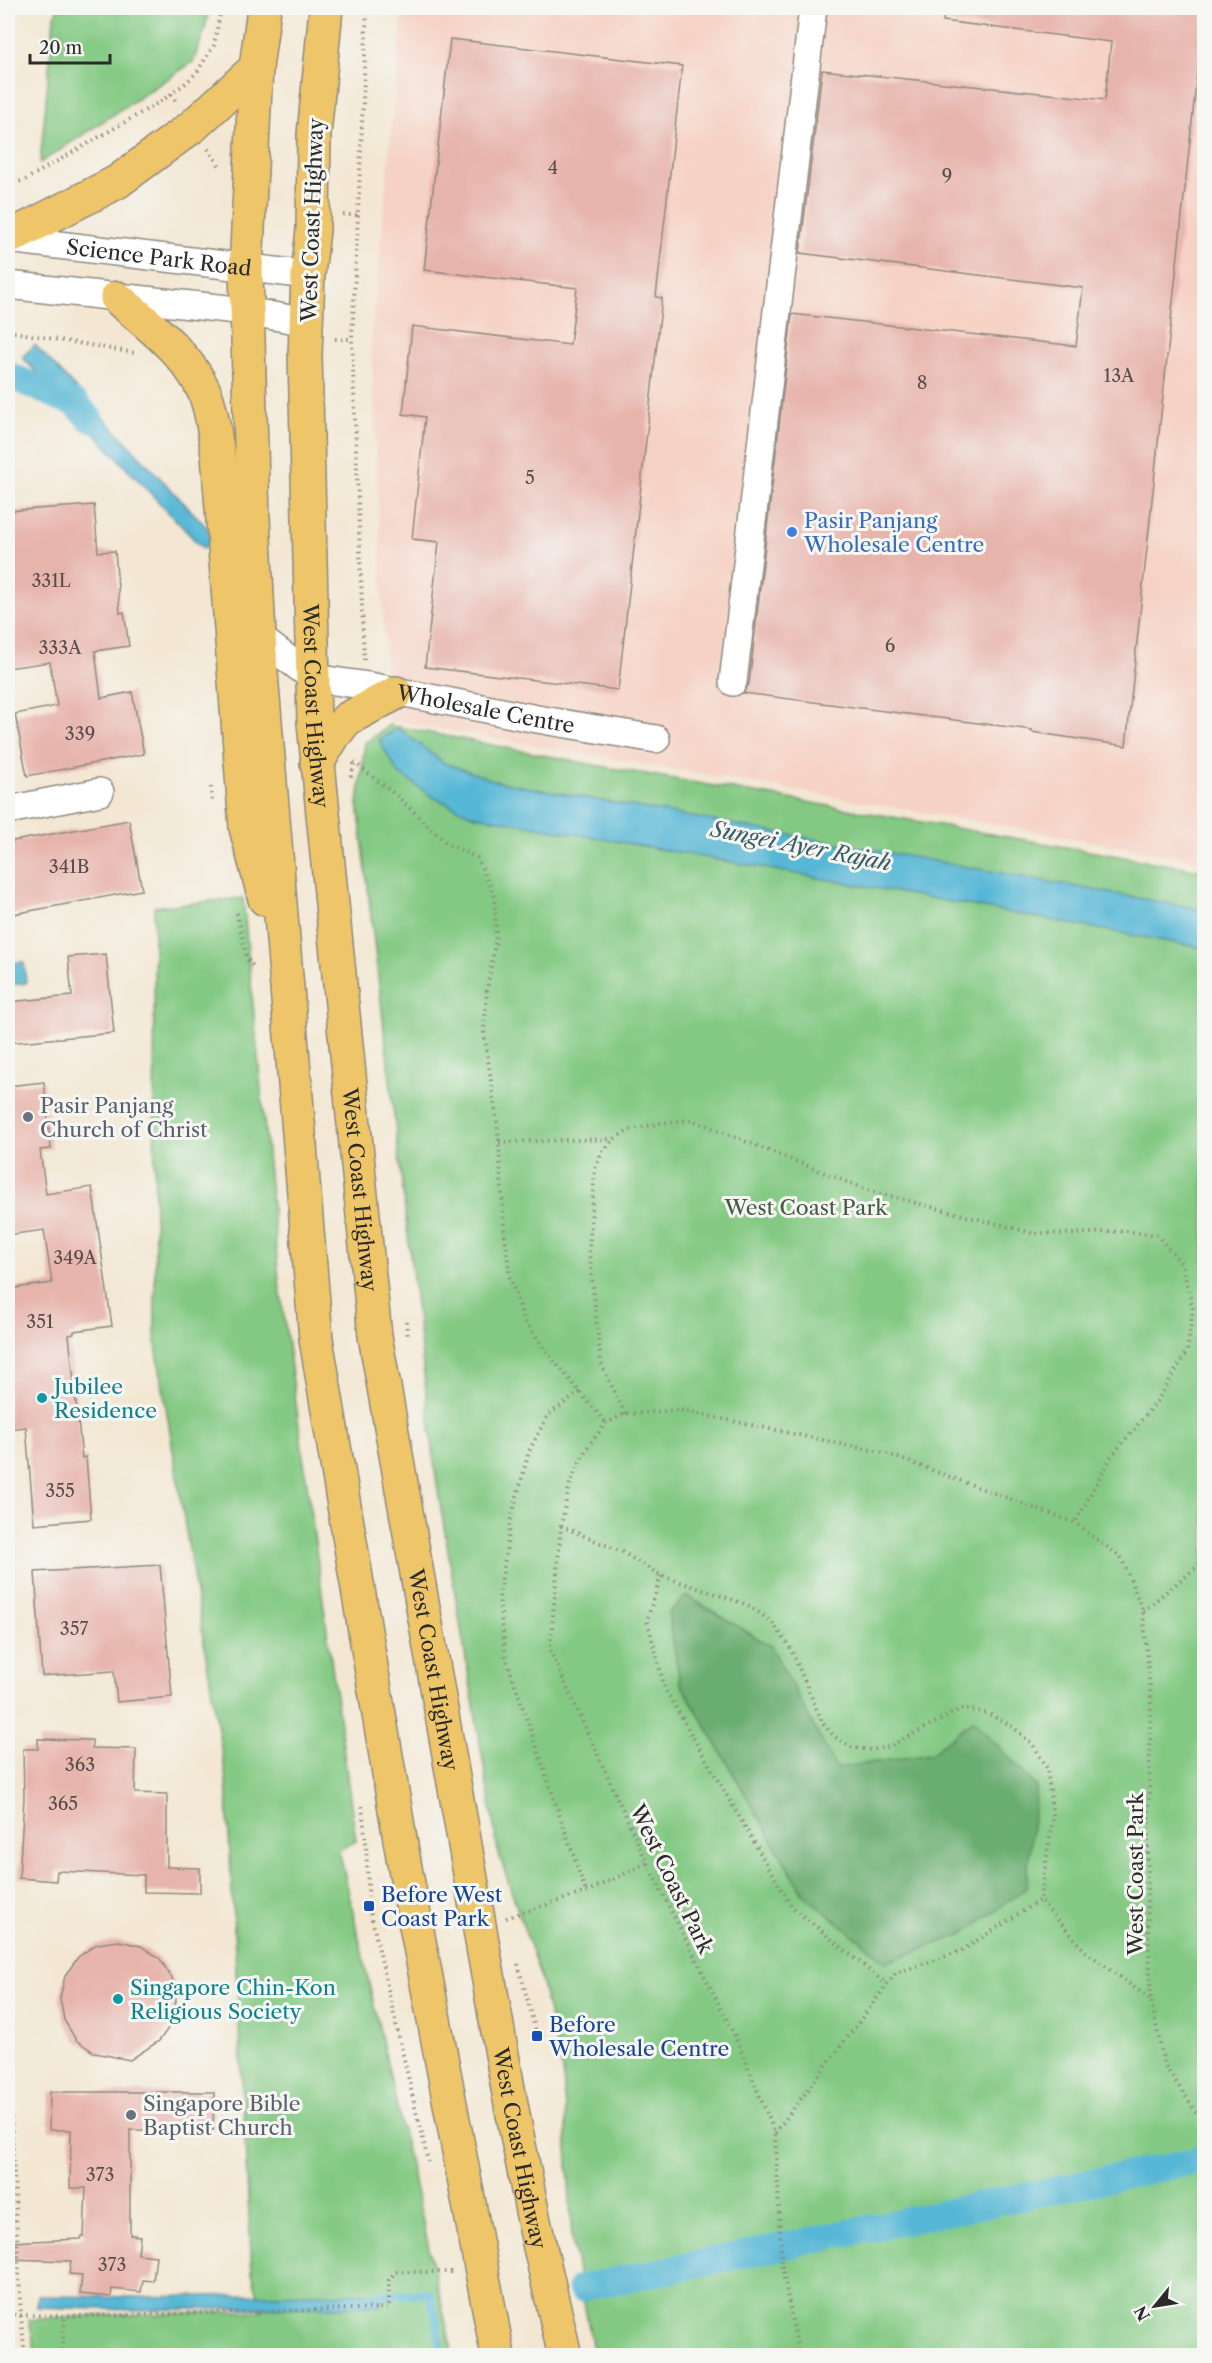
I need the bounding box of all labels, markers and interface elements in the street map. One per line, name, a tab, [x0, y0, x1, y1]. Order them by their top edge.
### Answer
scale bar	[30, 27, 110, 65]
text: 20 m	[39, 37, 83, 59]
street label: West Coast Highway	[296, 117, 328, 324]
house number: 4	[548, 157, 558, 179]
house number: 9	[942, 165, 952, 187]
street label: Science Park Road	[65, 234, 253, 281]
house number: 13A	[1104, 365, 1135, 387]
house number: 8	[917, 372, 927, 394]
house number: 5	[525, 467, 535, 489]
place label: Pasir Panjang Wholesale Centre	[803, 508, 984, 557]
marker: Pasir Panjang Wholesale Centre	[785, 525, 799, 539]
house number: 331L	[31, 570, 71, 592]
street label: West Coast Highway	[299, 602, 335, 809]
house number: 6	[885, 635, 895, 657]
house number: 333A	[38, 637, 82, 659]
street label: Wholesale Centre	[394, 679, 577, 738]
house number: 339	[65, 723, 95, 745]
water label: Sungei Ayer Rajah	[707, 815, 894, 877]
house number: 341B	[49, 856, 89, 878]
street label: West Coast Highway	[338, 1086, 383, 1293]
place label: Pasir Panjang Church of Christ	[40, 1093, 208, 1142]
marker: Pasir Panjang Church of Christ	[21, 1110, 35, 1124]
park label: West Coast Park	[724, 1195, 888, 1220]
house number: 349A	[53, 1247, 97, 1269]
house number: 351	[26, 1311, 54, 1333]
place label: Jubilee Residence	[51, 1374, 157, 1423]
marker: Jubilee Residence	[35, 1391, 49, 1405]
house number: 355	[45, 1480, 75, 1502]
street label: West Coast Highway	[404, 1566, 464, 1773]
house number: 357	[60, 1618, 88, 1640]
house number: 363	[65, 1754, 95, 1776]
street label: West Coast Park	[1123, 1792, 1148, 1956]
house number: 365	[48, 1793, 78, 1815]
street label: West Coast Park	[625, 1799, 719, 1958]
place label: Before West Coast Park	[381, 1882, 503, 1931]
marker: Before West Coast Park	[362, 1899, 376, 1913]
place label: Singapore Chin-Kon Religious Society	[130, 1975, 336, 2024]
marker: Singapore Chin-Kon Religious Society	[111, 1992, 125, 2006]
place label: Before Wholesale Centre	[548, 2012, 729, 2061]
marker: Before Wholesale Centre	[530, 2029, 544, 2043]
street label: West Coast Highway	[488, 2045, 553, 2251]
place label: Singapore Bible Baptist Church	[143, 2091, 301, 2140]
marker: Singapore Bible Baptist Church	[124, 2108, 138, 2122]
house number: 373	[86, 2164, 114, 2186]
house number: 373	[98, 2254, 126, 2276]
north arrow	[1125, 2276, 1185, 2336]
text: N	[1130, 2302, 1154, 2325]

